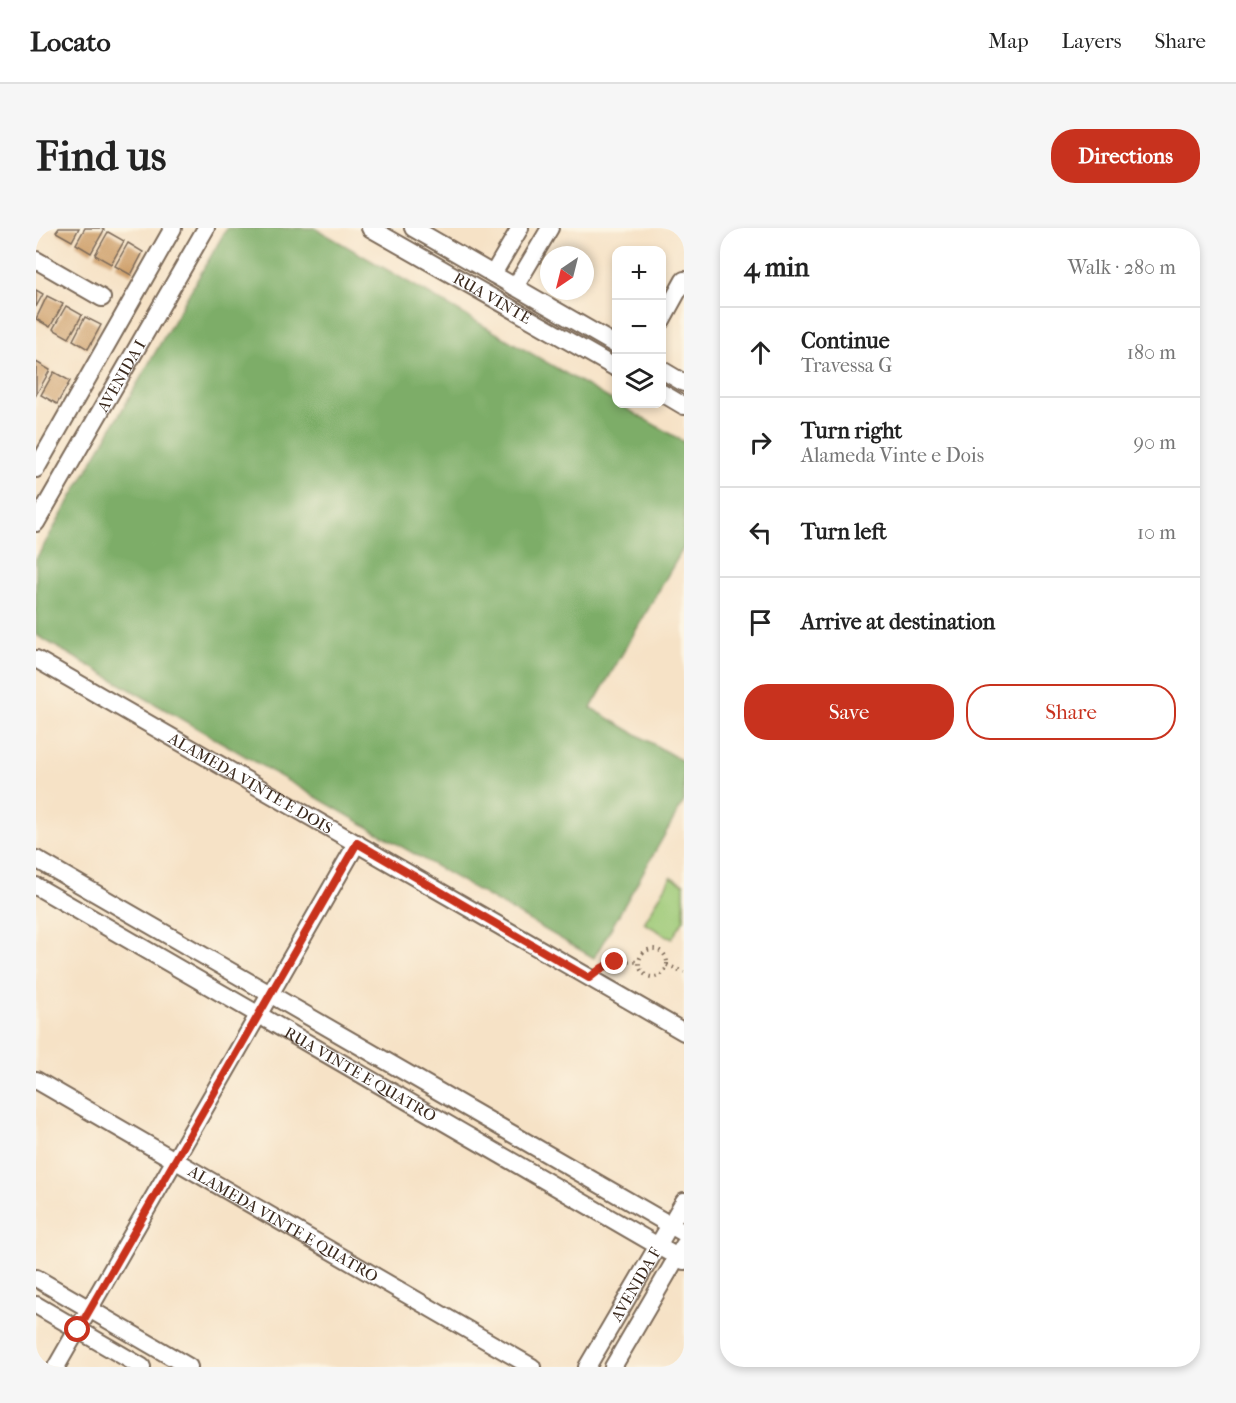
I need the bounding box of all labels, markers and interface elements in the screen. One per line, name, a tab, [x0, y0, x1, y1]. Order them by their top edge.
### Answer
text: Locato	[30, 25, 111, 58]
text: Map	[988, 29, 1029, 53]
text: Layers	[1062, 29, 1121, 53]
text: Share	[1154, 29, 1206, 53]
button: Directions	[1051, 129, 1200, 183]
text: Find us	[36, 132, 166, 181]
north arrow	[540, 246, 594, 300]
map controls	[612, 246, 666, 408]
button: +	[612, 246, 666, 300]
text: 4 min	[744, 252, 809, 283]
text: Walk · 280 m	[1068, 256, 1176, 279]
street label: RUA VINTE	[450, 268, 535, 328]
button: −	[612, 300, 666, 354]
text: Continue	[801, 328, 890, 354]
icon: ahead	[744, 336, 777, 369]
street label: AVENIDA I	[93, 337, 149, 416]
text: 180 m	[1127, 341, 1176, 364]
button: layers	[612, 354, 666, 408]
text: Travessa G	[801, 354, 892, 377]
text: Turn right	[801, 418, 902, 444]
icon: right	[744, 426, 777, 459]
text: 90 m	[1134, 431, 1176, 454]
text: Alameda Vinte e Dois	[801, 444, 984, 467]
icon: left	[744, 516, 777, 549]
text: Turn left	[801, 519, 887, 545]
text: 10 m	[1137, 521, 1176, 544]
icon: arrive	[744, 606, 777, 639]
text: Arrive at destination	[801, 609, 995, 635]
button: Save	[744, 684, 954, 740]
button: Share	[966, 684, 1176, 740]
street label: ALAMEDA VINTE E DOIS	[164, 728, 336, 838]
route end	[601, 948, 627, 974]
street label: RUA VINTE E QUATRO	[281, 1023, 440, 1126]
street label: ALAMEDA VINTE E QUATRO	[184, 1161, 382, 1286]
street label: AVENIDA F	[606, 1244, 665, 1326]
route start	[64, 1316, 90, 1342]

